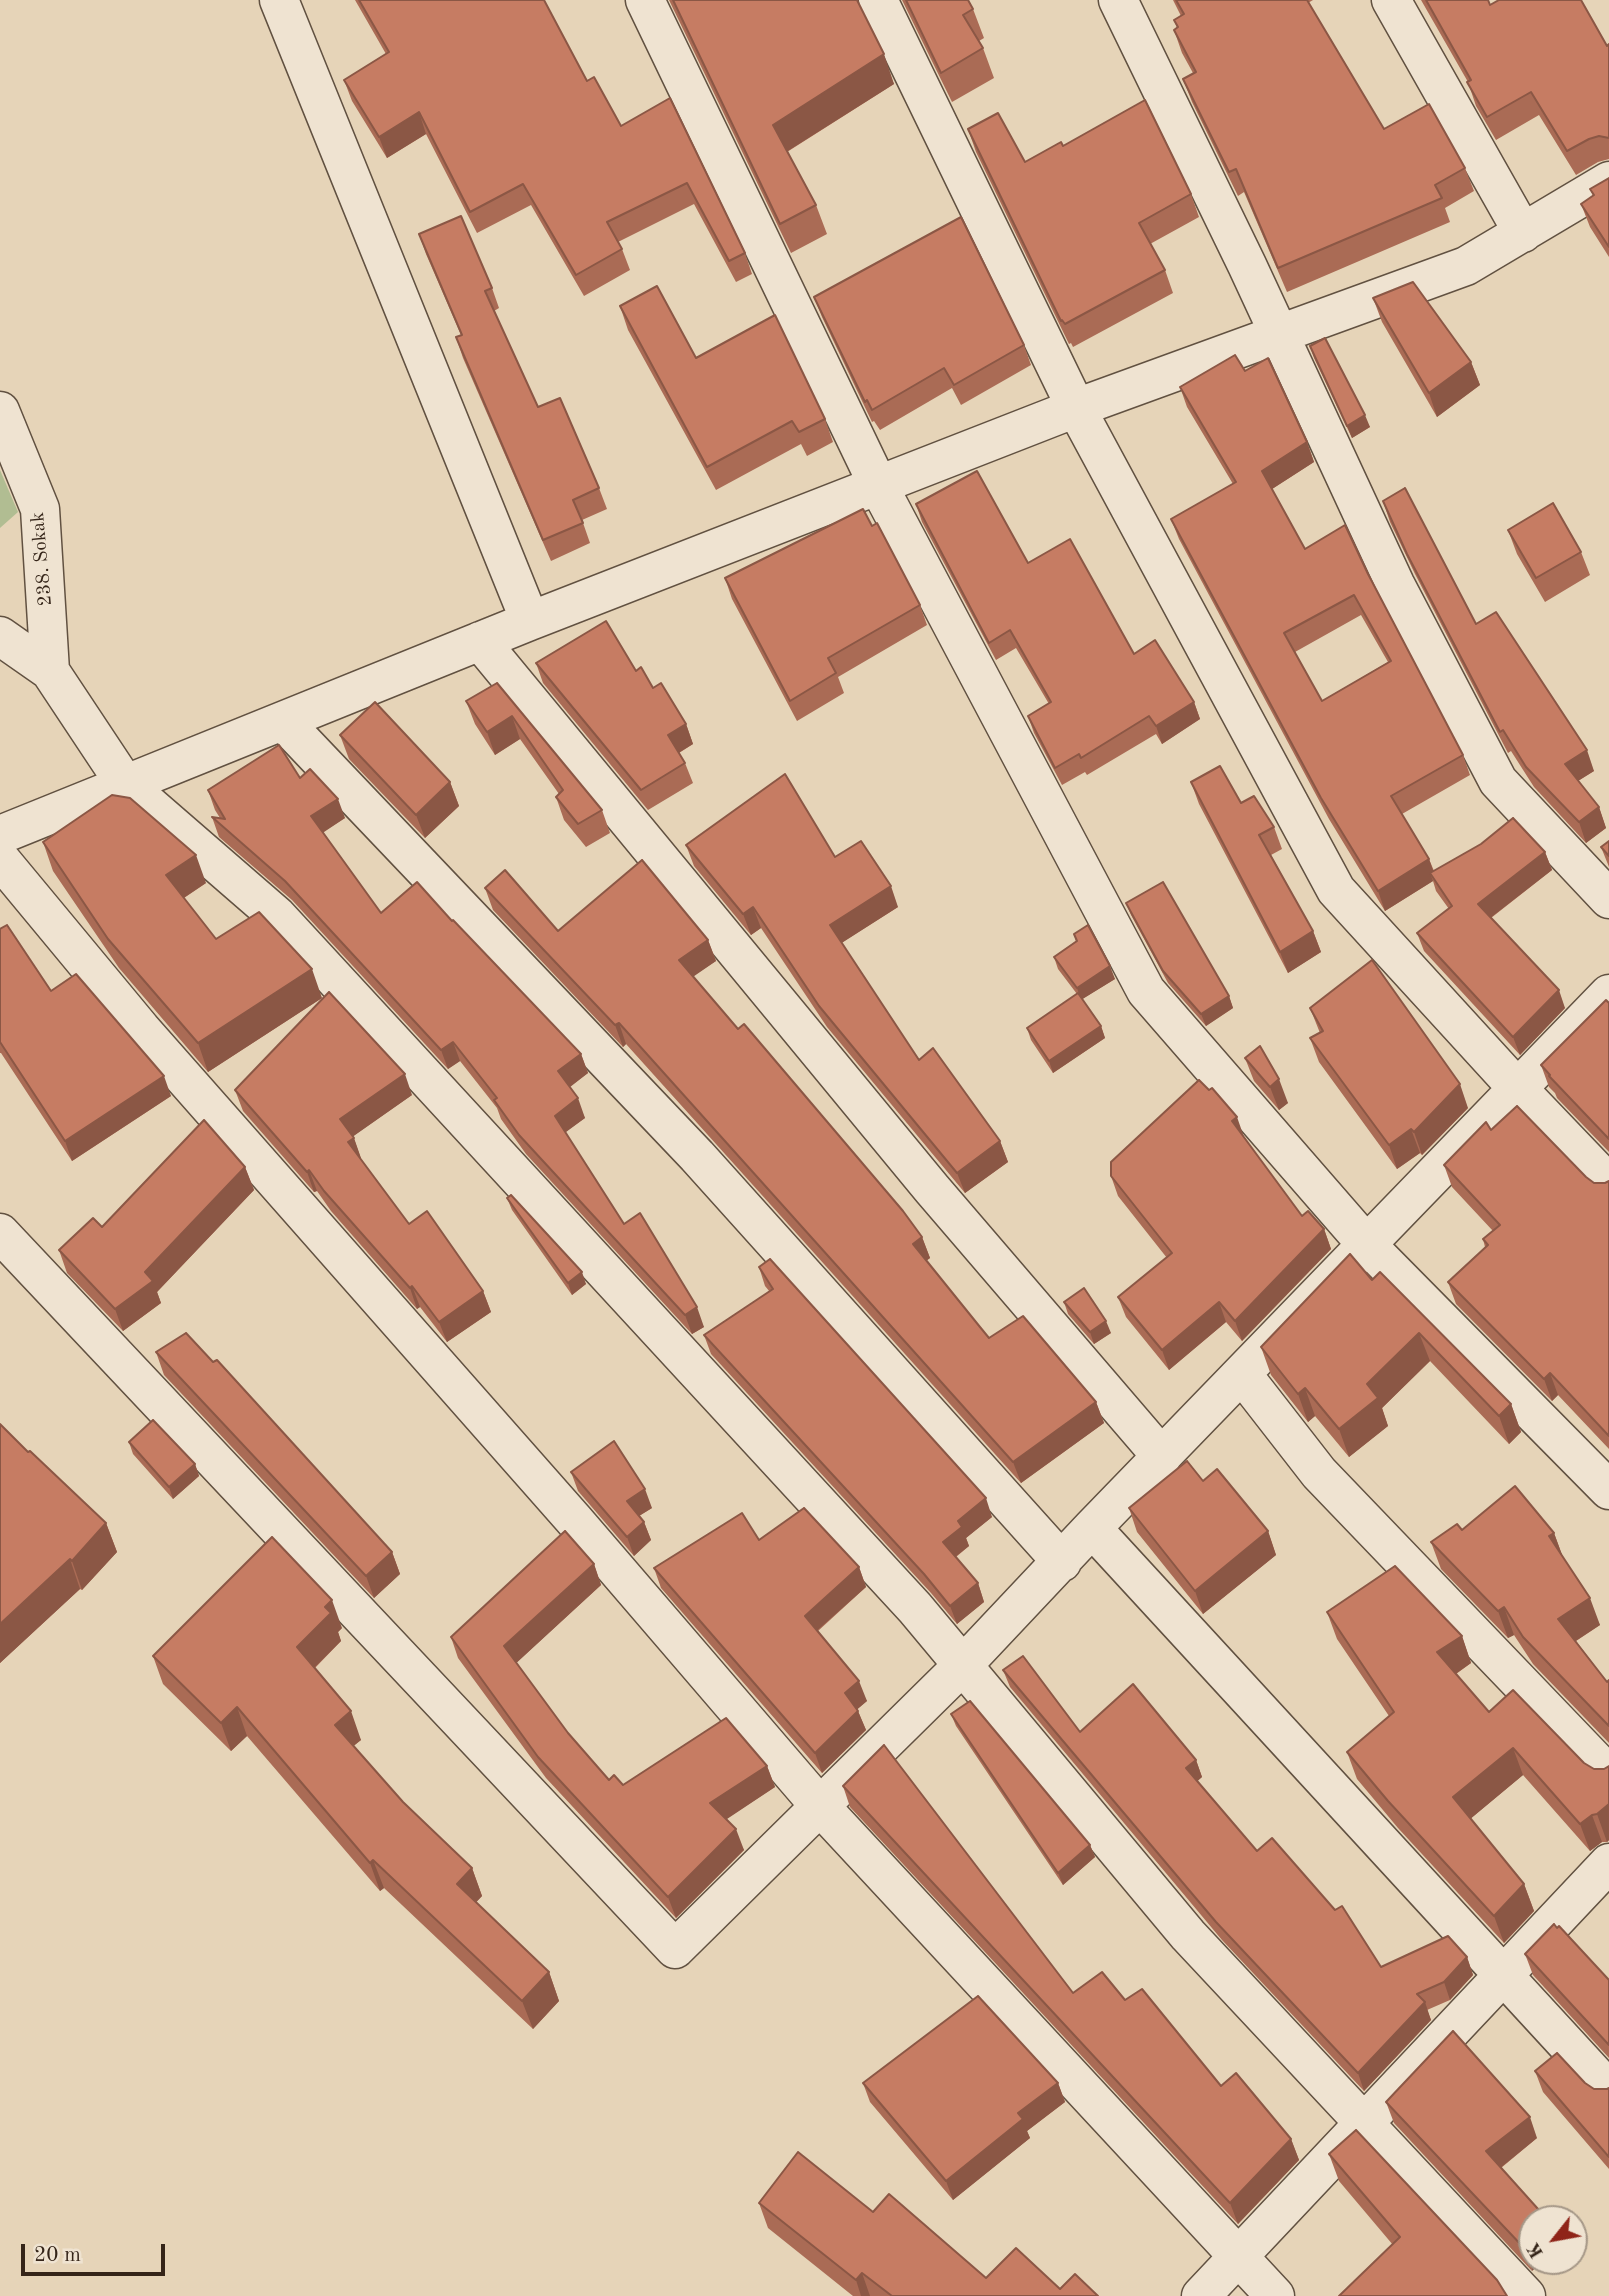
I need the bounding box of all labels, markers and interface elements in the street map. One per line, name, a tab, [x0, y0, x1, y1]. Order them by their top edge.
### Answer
street label: 238. Sokak	[27, 511, 57, 607]
north arrow	[1518, 2205, 1588, 2275]
scale bar	[24, 2230, 168, 2274]
text: K	[1524, 2239, 1548, 2261]
text: 20 m	[34, 2245, 81, 2266]

